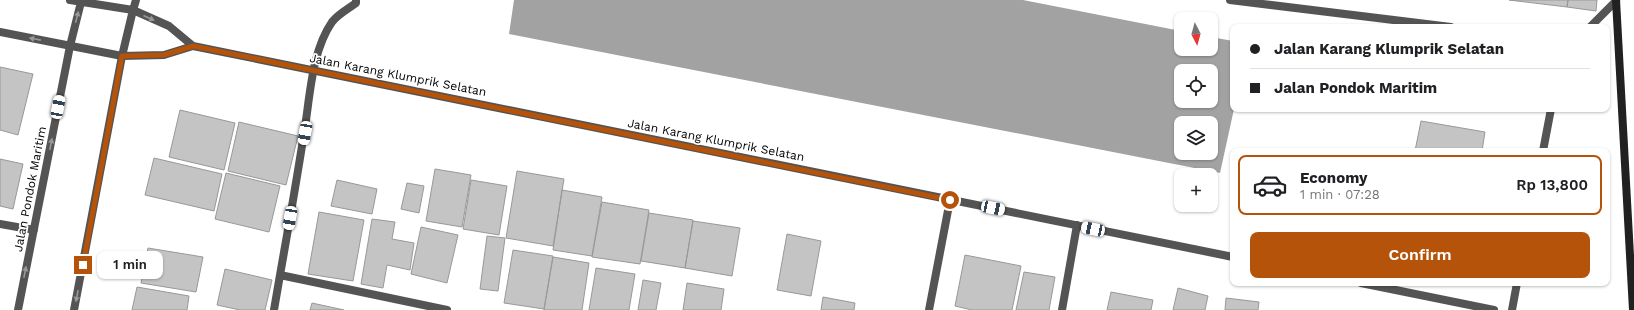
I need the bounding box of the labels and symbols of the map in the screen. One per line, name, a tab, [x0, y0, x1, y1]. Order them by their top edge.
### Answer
one-way arrow	[75, 11, 81, 23]
north arrow	[1174, 12, 1218, 56]
one-way arrow	[144, 15, 156, 21]
one-way arrow	[29, 35, 41, 41]
street label: Jalan Karang Klumprik Selatan	[308, 51, 488, 99]
car	[50, 94, 66, 120]
street label: Jalan Karang Klumprik Selatan	[626, 116, 806, 164]
car	[297, 120, 313, 146]
street label: Jalan Pondok Maritim	[11, 125, 49, 253]
one-way arrow	[48, 138, 54, 150]
route start	[941, 191, 959, 209]
car	[980, 200, 1006, 216]
car	[282, 205, 298, 231]
car	[1080, 221, 1106, 237]
callout: 1 min	[97, 251, 163, 279]
route end	[74, 256, 92, 274]
one-way arrow	[23, 266, 29, 278]
one-way arrow	[74, 290, 80, 302]

